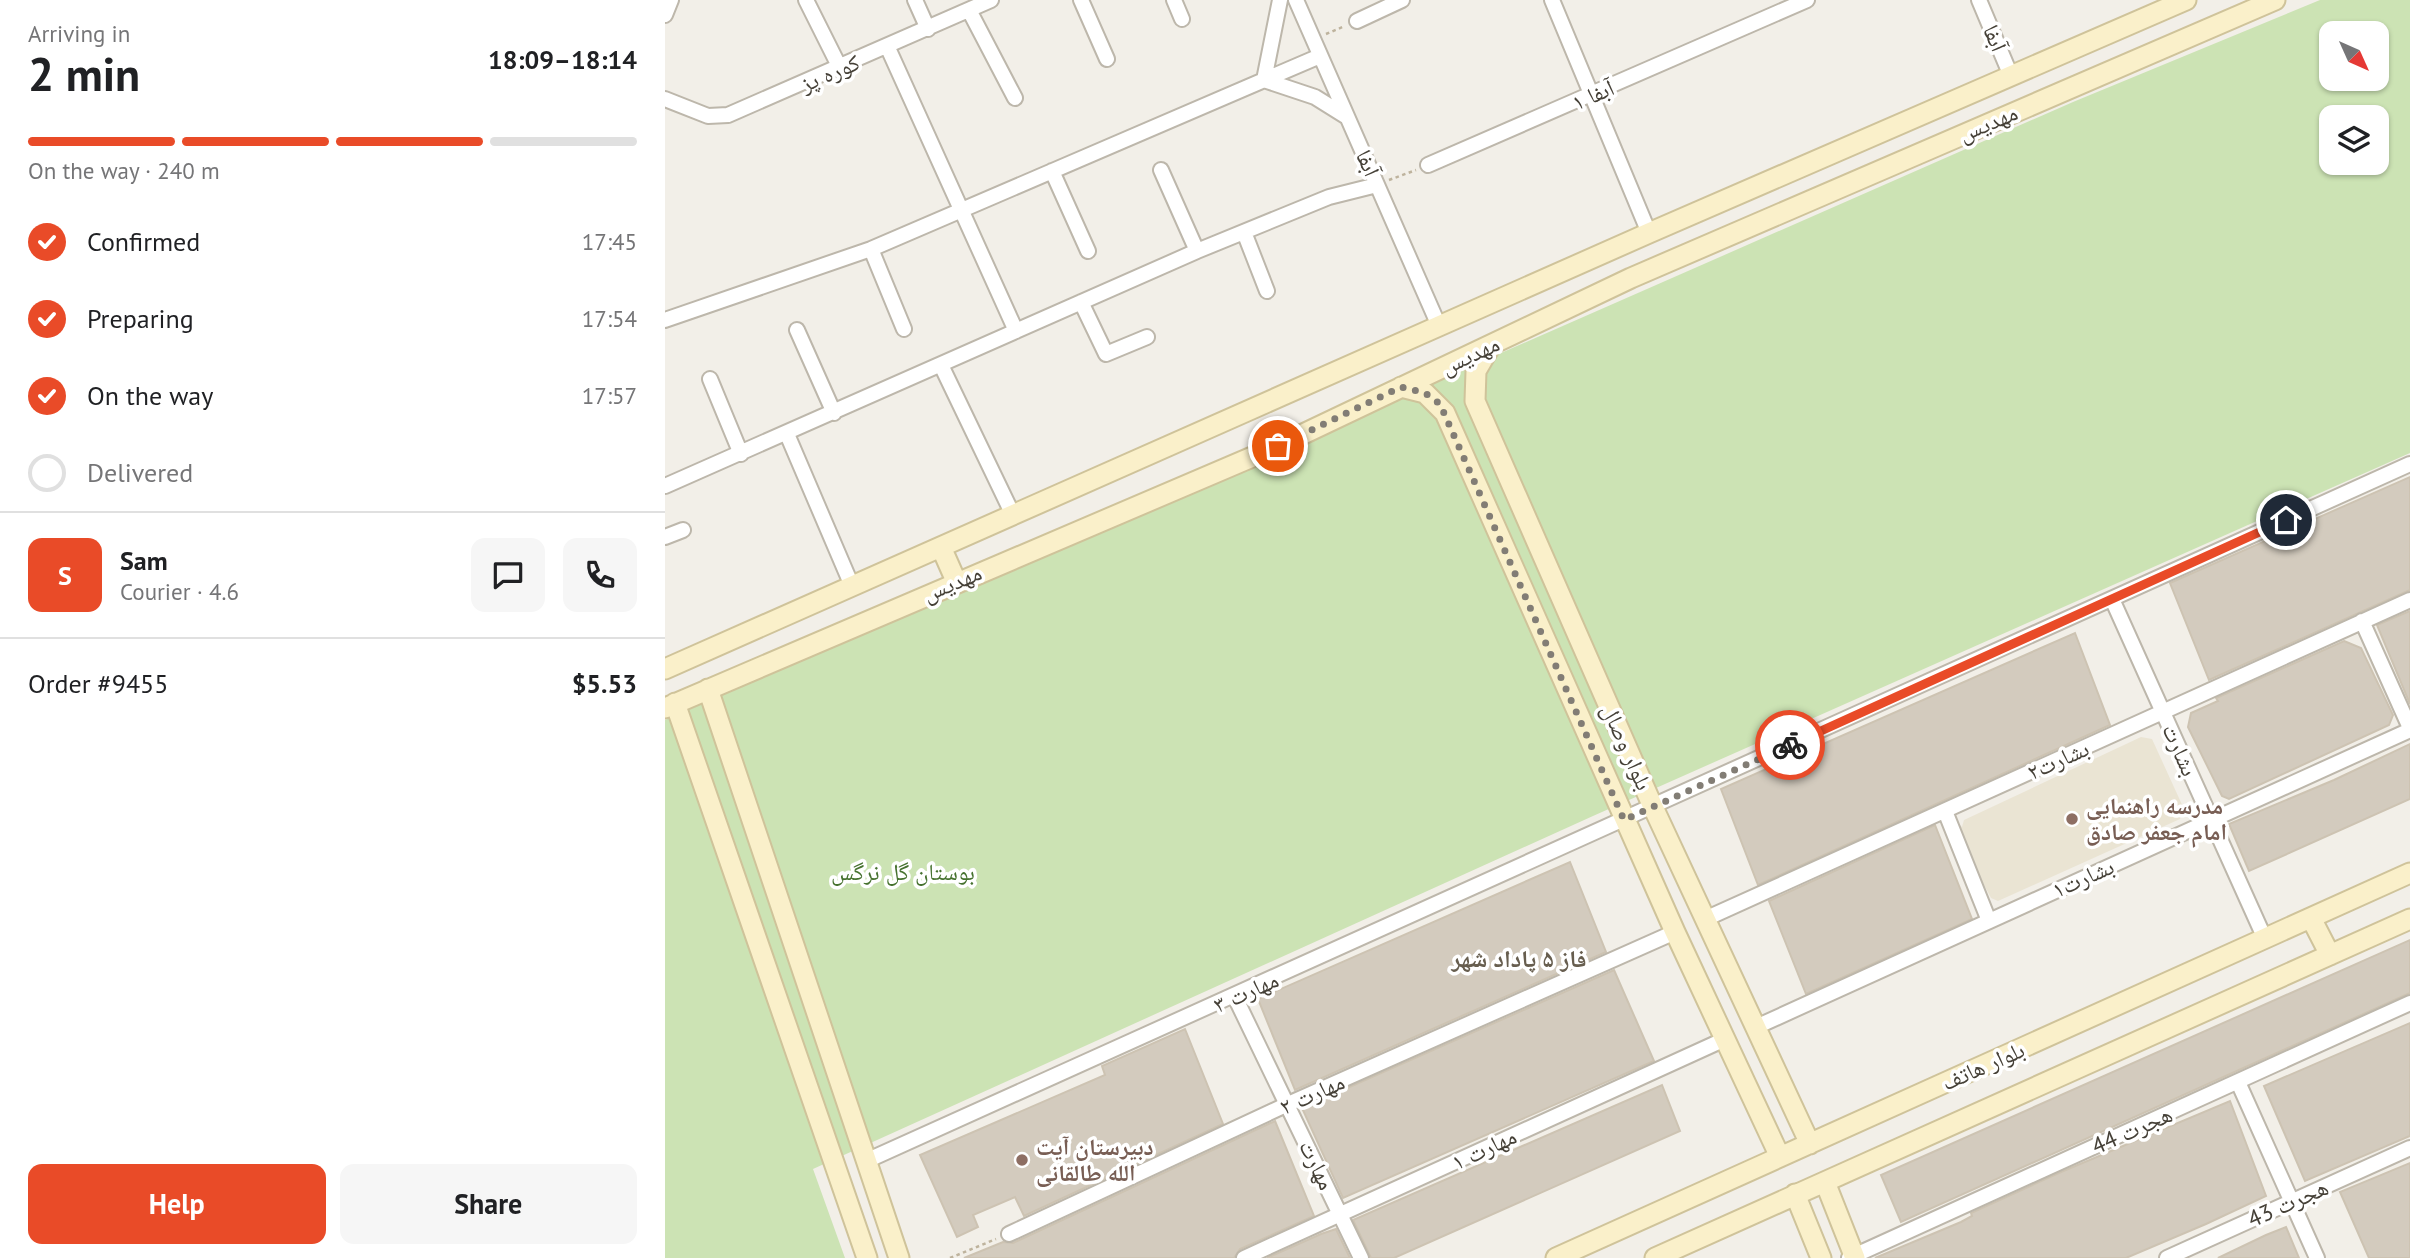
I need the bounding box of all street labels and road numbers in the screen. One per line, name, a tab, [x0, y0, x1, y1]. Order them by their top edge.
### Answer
street label: آبفا	[1977, 20, 2014, 57]
street label: کوره پز	[795, 47, 864, 99]
street label: آبفا ۱	[1567, 72, 1619, 117]
street label: مهدیس	[1954, 97, 2022, 148]
street label: آبفا	[1350, 145, 1388, 182]
street label: مهدیس	[1436, 328, 1504, 381]
street label: مهدیس	[918, 557, 986, 608]
street label: بلوار وصال	[1596, 699, 1659, 795]
street label: بشارت	[2156, 719, 2205, 780]
street label: بشارت۲	[2023, 733, 2093, 786]
street label: بشارت۱	[2048, 851, 2118, 904]
street label: مهارت ۳	[1209, 964, 1283, 1019]
street label: بلوار هاتف	[1937, 1035, 2029, 1097]
street label: مهارت ۲	[1275, 1066, 1349, 1121]
street label: هجرت 44	[2087, 1099, 2177, 1160]
street label: مهارت ۱	[1447, 1121, 1521, 1176]
street label: مهارت	[1293, 1135, 1342, 1194]
street label: هجرت 43	[2243, 1172, 2333, 1233]

